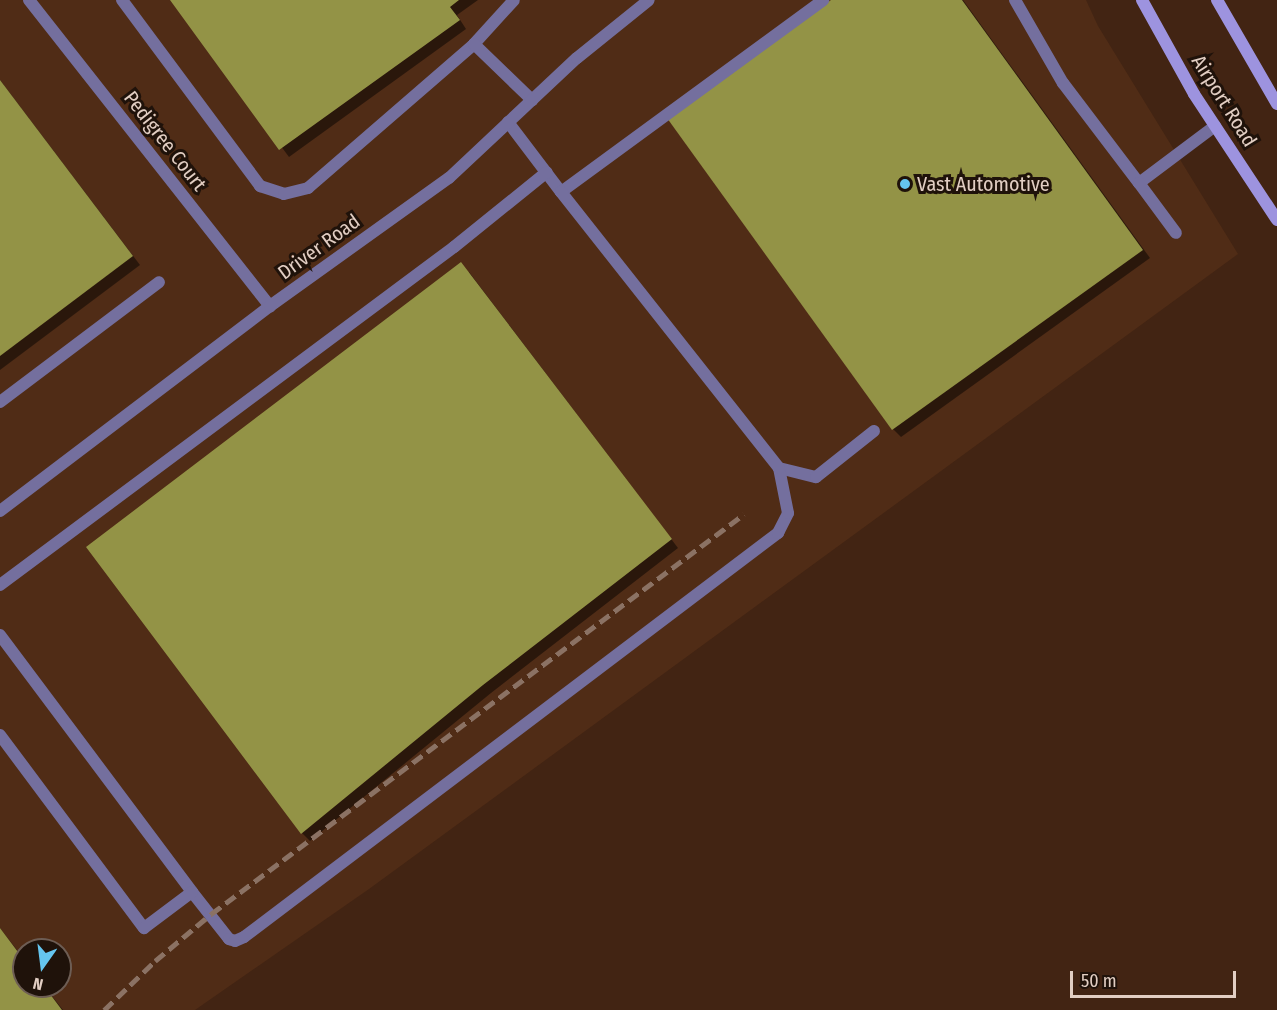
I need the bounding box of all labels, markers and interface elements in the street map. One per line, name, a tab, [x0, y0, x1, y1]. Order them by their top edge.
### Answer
street label: Airport Road	[1186, 51, 1262, 151]
street label: Pedigree Court	[119, 86, 211, 196]
place label: Vast Automotive	[917, 172, 1050, 196]
marker: Vast Automotive	[898, 177, 912, 191]
street label: Driver Road	[273, 209, 365, 285]
north arrow	[12, 938, 72, 998]
scale bar	[1073, 959, 1240, 997]
text: 50 m	[1081, 970, 1117, 992]
text: N	[31, 974, 45, 994]

